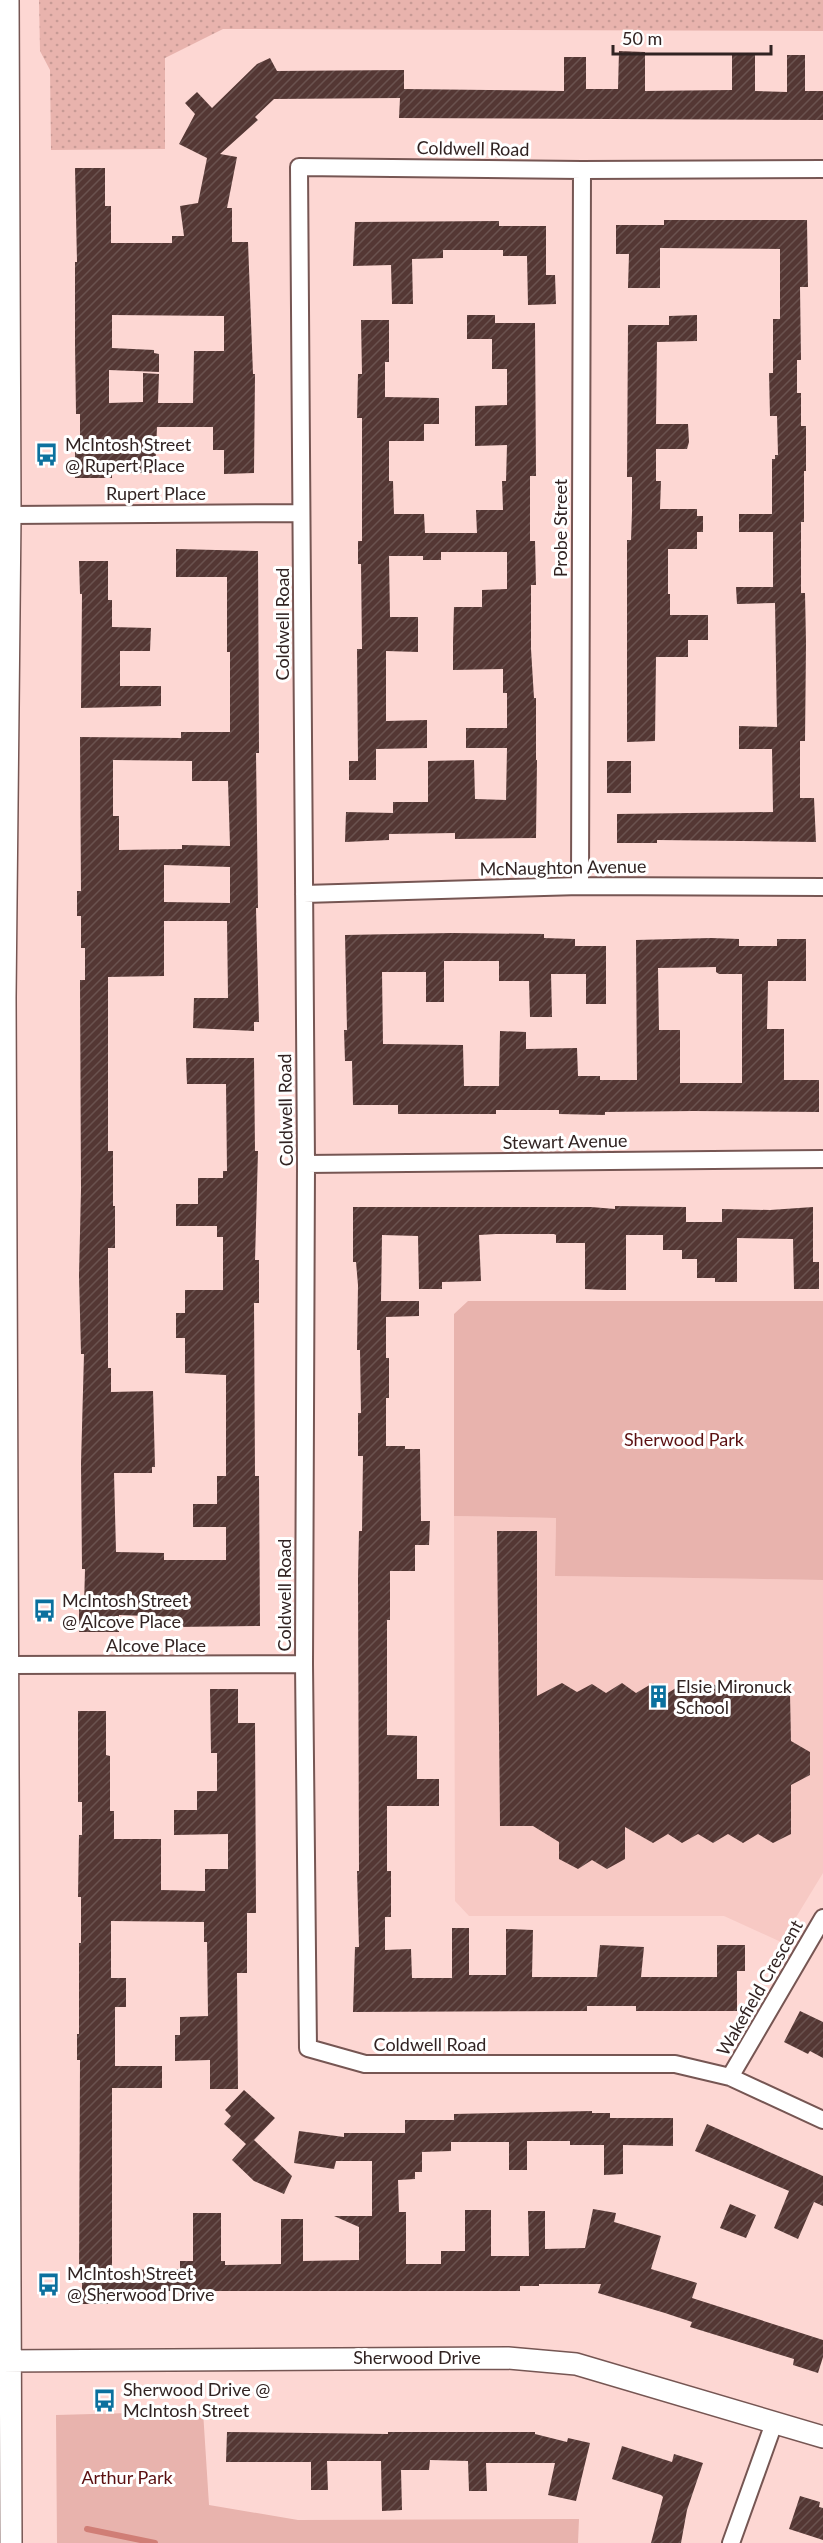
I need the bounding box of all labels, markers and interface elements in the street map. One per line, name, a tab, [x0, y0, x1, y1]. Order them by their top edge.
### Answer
scale bar	[613, 18, 770, 56]
text: 50 m	[622, 27, 662, 49]
street label: Coldwell Road	[416, 136, 530, 160]
place label: McIntosh Street @ Rupert Place	[65, 433, 192, 476]
bus stop icon: McIntosh Street @ Rupert Place	[34, 442, 60, 468]
street label: Probe Street	[549, 478, 571, 577]
street label: Rupert Place	[106, 482, 206, 504]
street label: Coldwell Road	[271, 568, 293, 680]
street label: McNaughton Avenue	[479, 855, 647, 879]
street label: Coldwell Road	[273, 1053, 297, 1167]
street label: Stewart Avenue	[502, 1129, 628, 1153]
park label: Sherwood Park	[624, 1428, 745, 1450]
street label: Coldwell Road	[273, 1539, 295, 1651]
place label: McIntosh Street @ Alcove Place	[62, 1589, 189, 1632]
bus stop icon: McIntosh Street @ Alcove Place	[31, 1598, 57, 1624]
street label: Alcove Place	[106, 1634, 206, 1656]
place label: Elsie Mironuck School	[676, 1675, 793, 1718]
building icon: Elsie Mironuck School	[645, 1684, 671, 1710]
street label: Wakefield Crescent	[711, 1915, 807, 2059]
street label: Coldwell Road	[374, 2033, 486, 2055]
place label: McIntosh Street @ Sherwood Drive	[67, 2262, 214, 2305]
bus stop icon: McIntosh Street @ Sherwood Drive	[36, 2271, 62, 2297]
street label: Sherwood Drive	[353, 2346, 481, 2368]
place label: Sherwood Drive @ McIntosh Street	[123, 2378, 270, 2421]
bus stop icon: Sherwood Drive @ McIntosh Street	[92, 2387, 118, 2413]
park label: Arthur Park	[81, 2466, 173, 2488]

